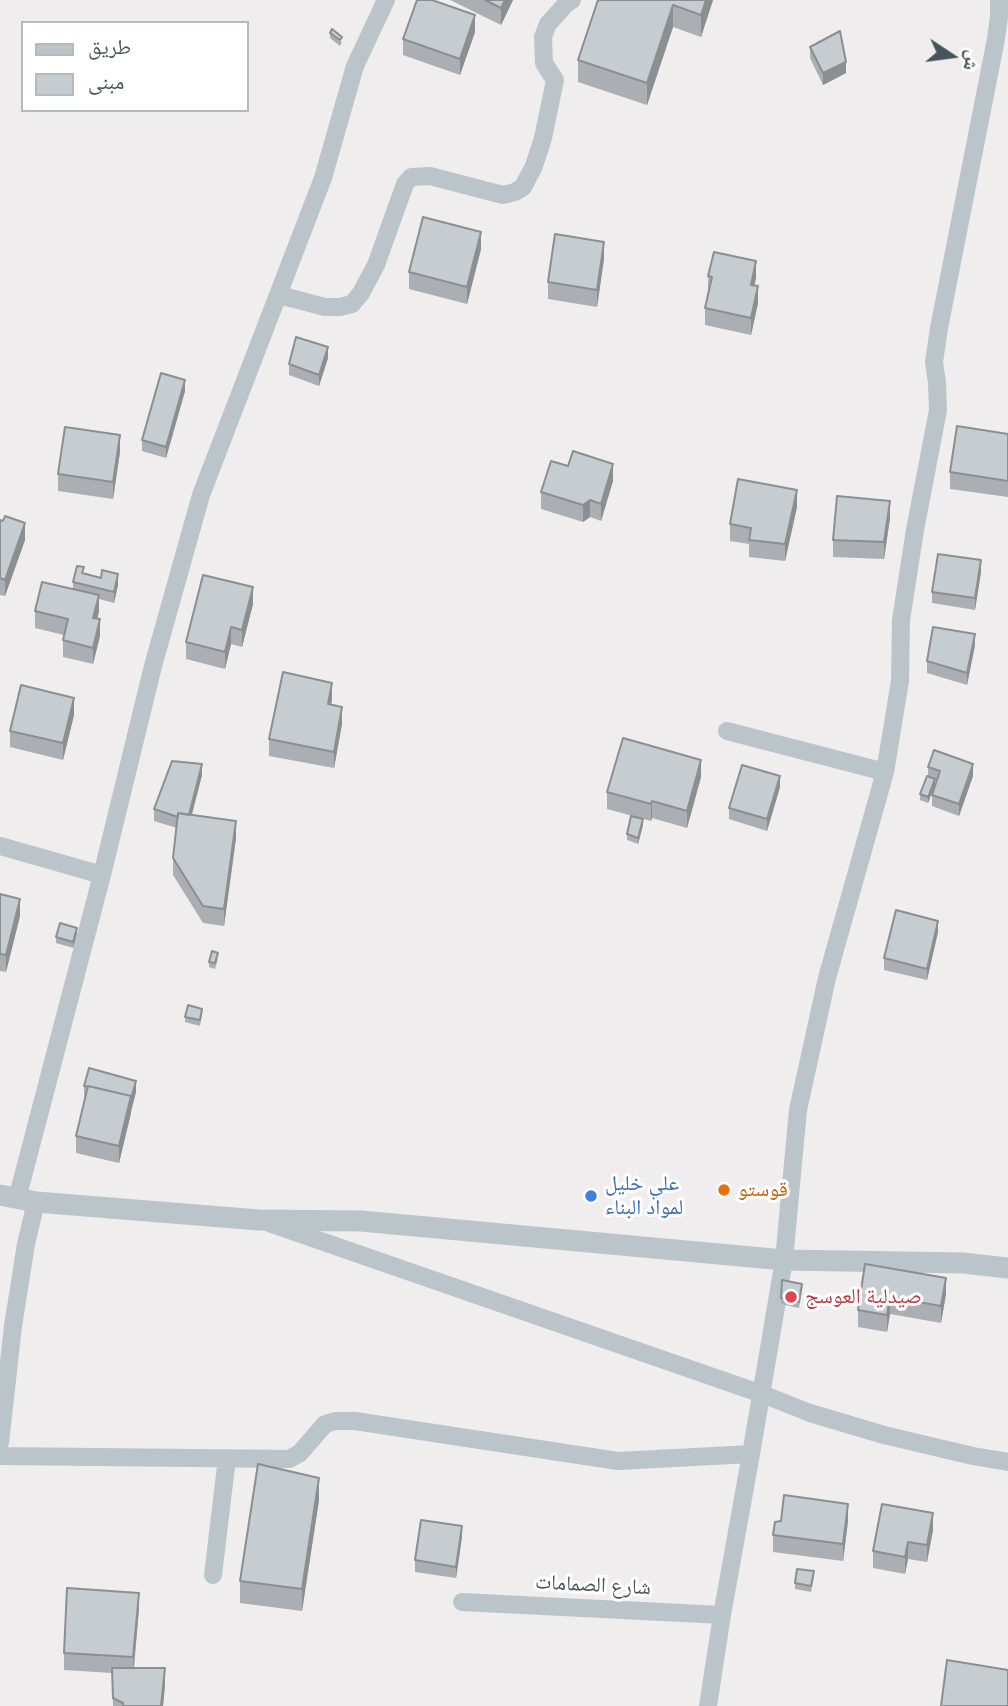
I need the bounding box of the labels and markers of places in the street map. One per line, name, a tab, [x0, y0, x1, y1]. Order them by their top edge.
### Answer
place label: علي خليل لمواد البناء	[605, 1171, 683, 1221]
place label: قوستو	[738, 1177, 788, 1203]
marker: قوستو	[716, 1182, 732, 1198]
marker: علي خليل لمواد البناء	[583, 1188, 599, 1204]
place label: صيدلية العوسج	[805, 1284, 922, 1310]
marker: صيدلية العوسج	[783, 1289, 799, 1305]

